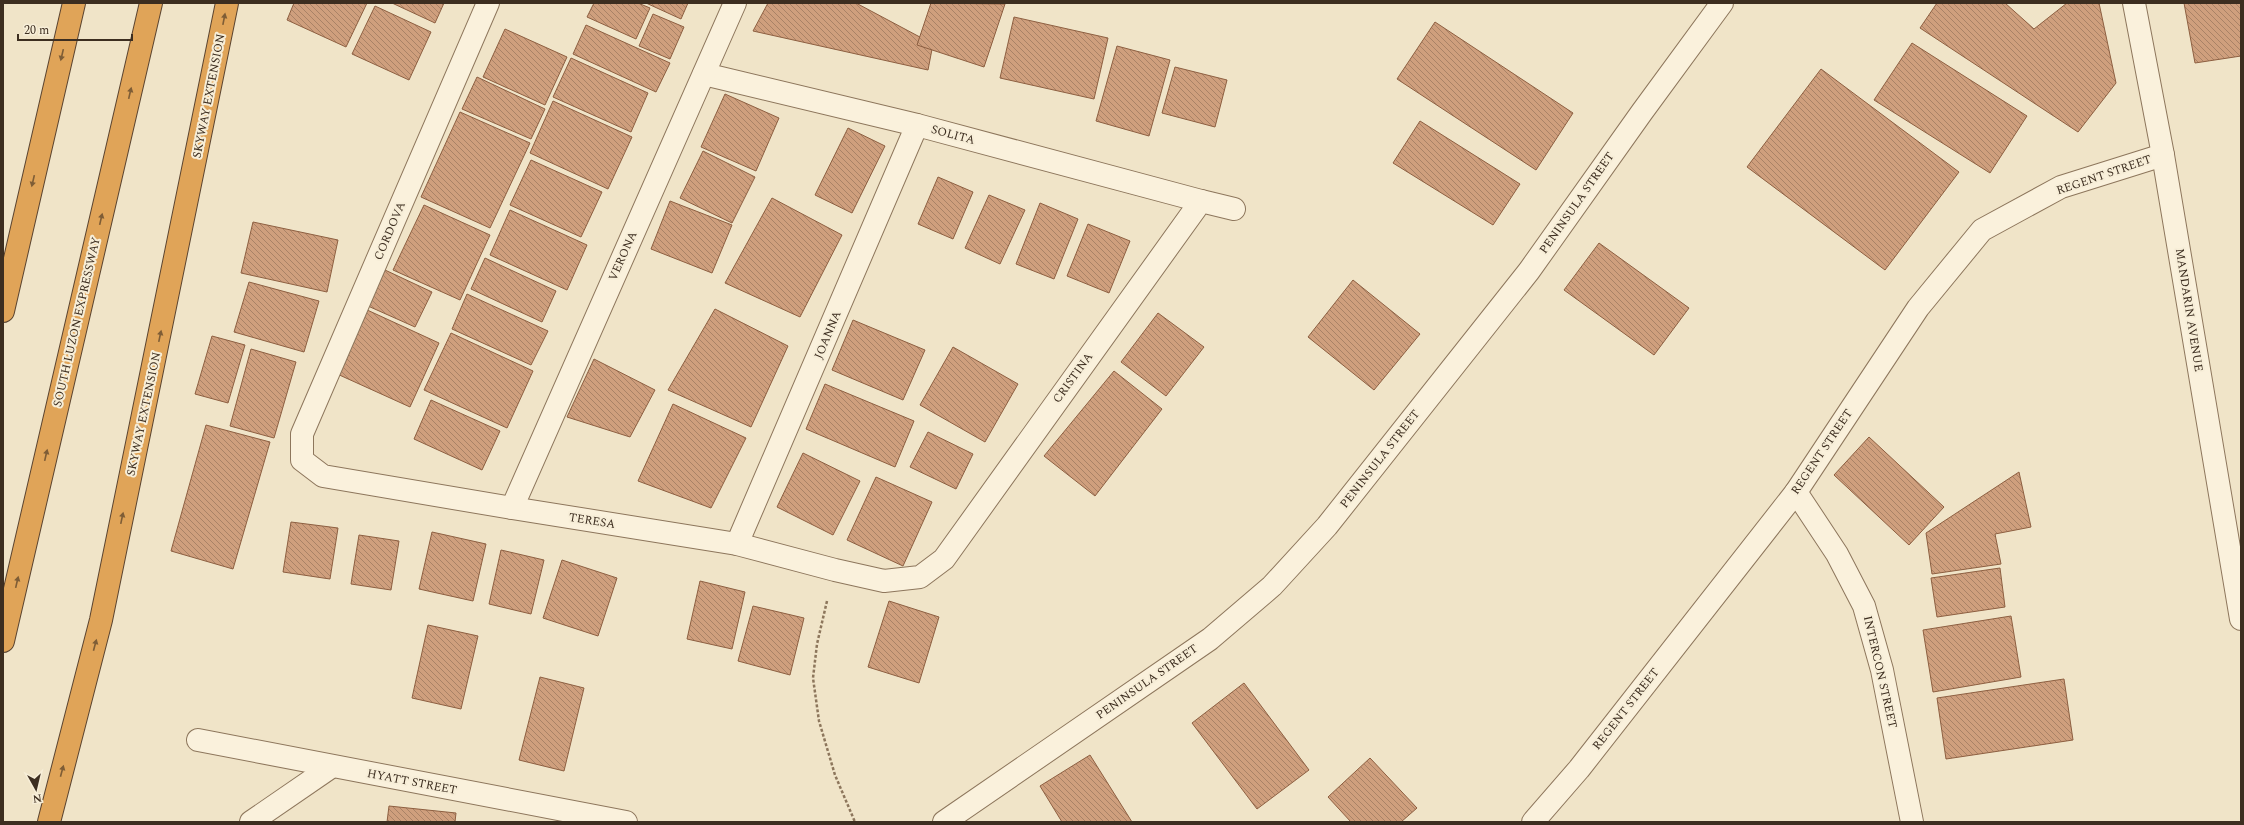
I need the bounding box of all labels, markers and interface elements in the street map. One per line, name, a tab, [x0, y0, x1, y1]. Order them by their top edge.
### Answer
one-way arrow	[221, 13, 227, 25]
scale bar	[18, 16, 132, 42]
text: 20 m	[24, 21, 49, 40]
street label: SKYWAY EXTENSION	[188, 32, 230, 160]
one-way arrow	[59, 48, 65, 61]
one-way arrow	[128, 87, 134, 99]
street label: SOLITA	[929, 120, 977, 150]
street label: PENINSULA STREET	[1535, 148, 1619, 258]
street label: REGENT STREET	[2054, 150, 2154, 200]
one-way arrow	[30, 175, 36, 187]
street label: CORDOVA	[369, 199, 411, 263]
one-way arrow	[98, 213, 104, 225]
street label: VERONA	[604, 228, 642, 284]
street label: SOUTH LUZON EXPRESSWAY	[48, 235, 106, 409]
street label: MANDARIN AVENUE	[2170, 247, 2208, 373]
street label: JOANNA	[809, 308, 847, 362]
one-way arrow	[157, 330, 163, 342]
street label: CRISTINA	[1048, 349, 1098, 407]
street label: SKYWAY EXTENSION	[122, 350, 166, 478]
street label: REGENT STREET	[1786, 405, 1858, 499]
street label: PENINSULA STREET	[1335, 406, 1425, 512]
one-way arrow	[44, 449, 50, 461]
street label: TERESA	[567, 508, 617, 534]
one-way arrow	[120, 512, 126, 524]
one-way arrow	[15, 576, 21, 588]
street label: INTERCON STREET	[1858, 614, 1902, 730]
one-way arrow	[92, 639, 98, 651]
street label: PENINSULA STREET	[1092, 640, 1202, 724]
street label: REGENT STREET	[1588, 664, 1664, 754]
one-way arrow	[59, 764, 65, 776]
street label: HYATT STREET	[365, 764, 459, 800]
north arrow	[16, 769, 56, 809]
text: N	[32, 789, 43, 807]

